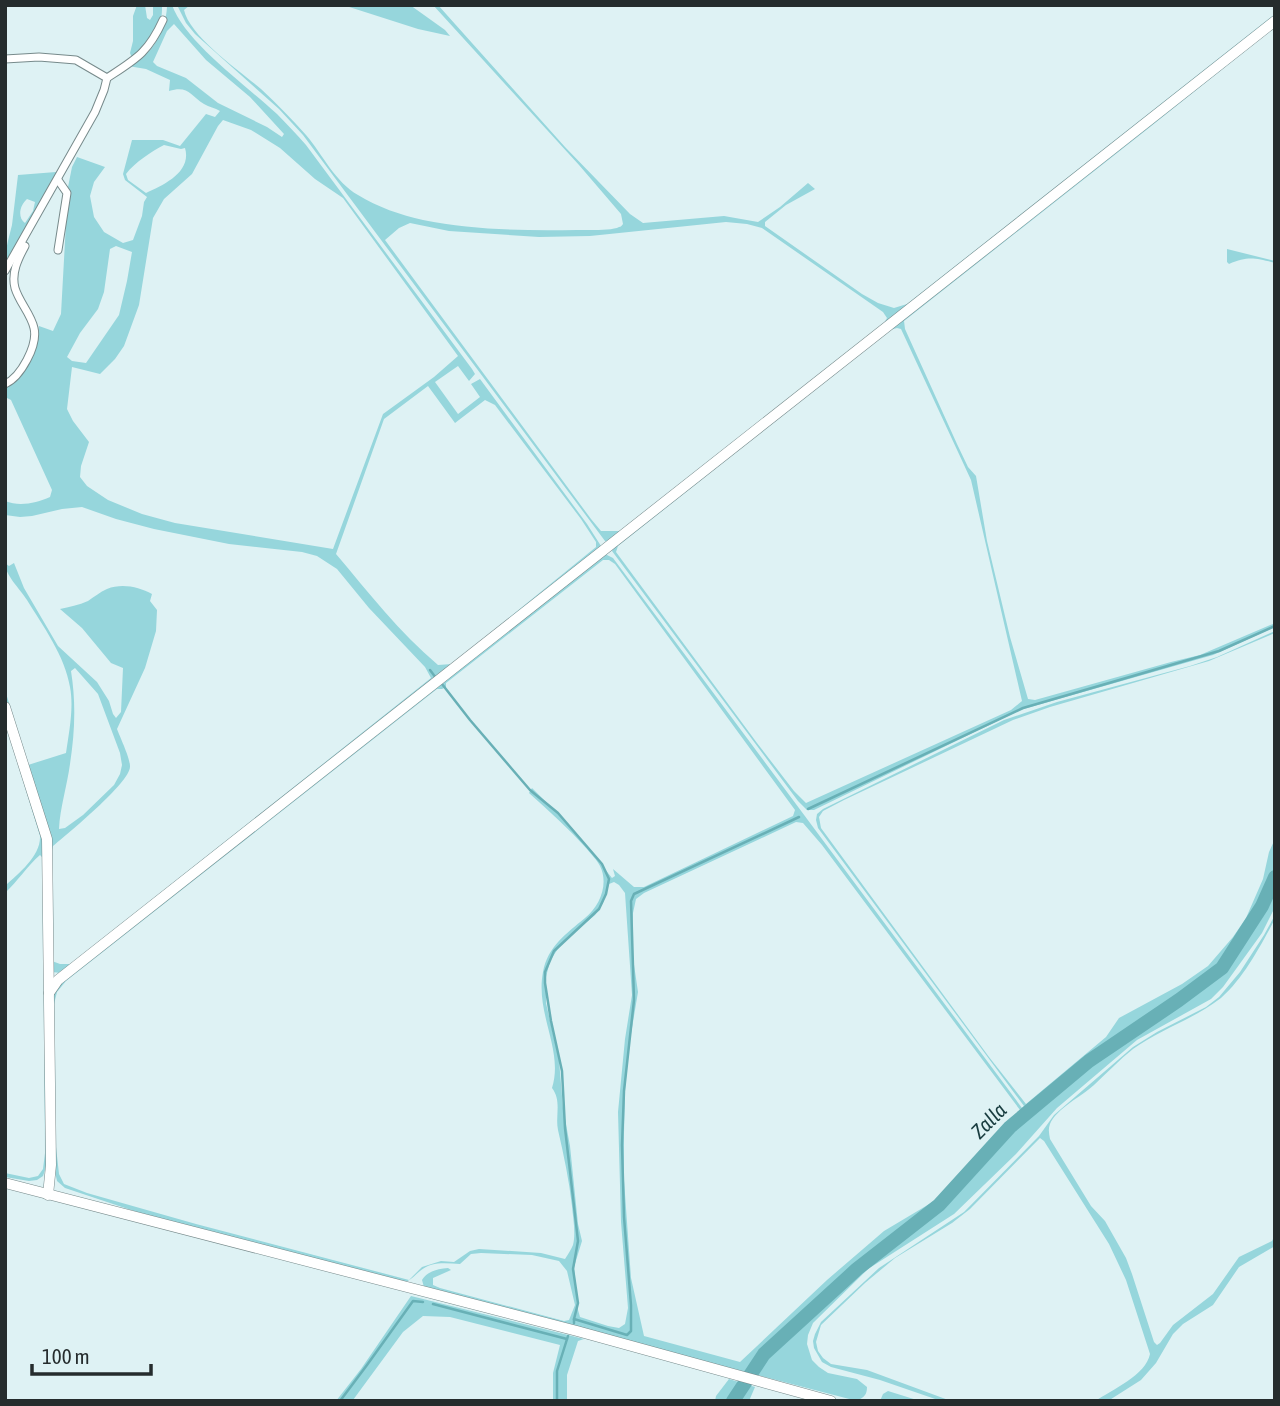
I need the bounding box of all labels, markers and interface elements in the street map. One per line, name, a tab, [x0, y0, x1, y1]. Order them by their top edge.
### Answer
water label: Zalla	[966, 1098, 1011, 1143]
scale bar	[32, 1332, 150, 1376]
text: 100 m	[42, 1344, 90, 1368]

